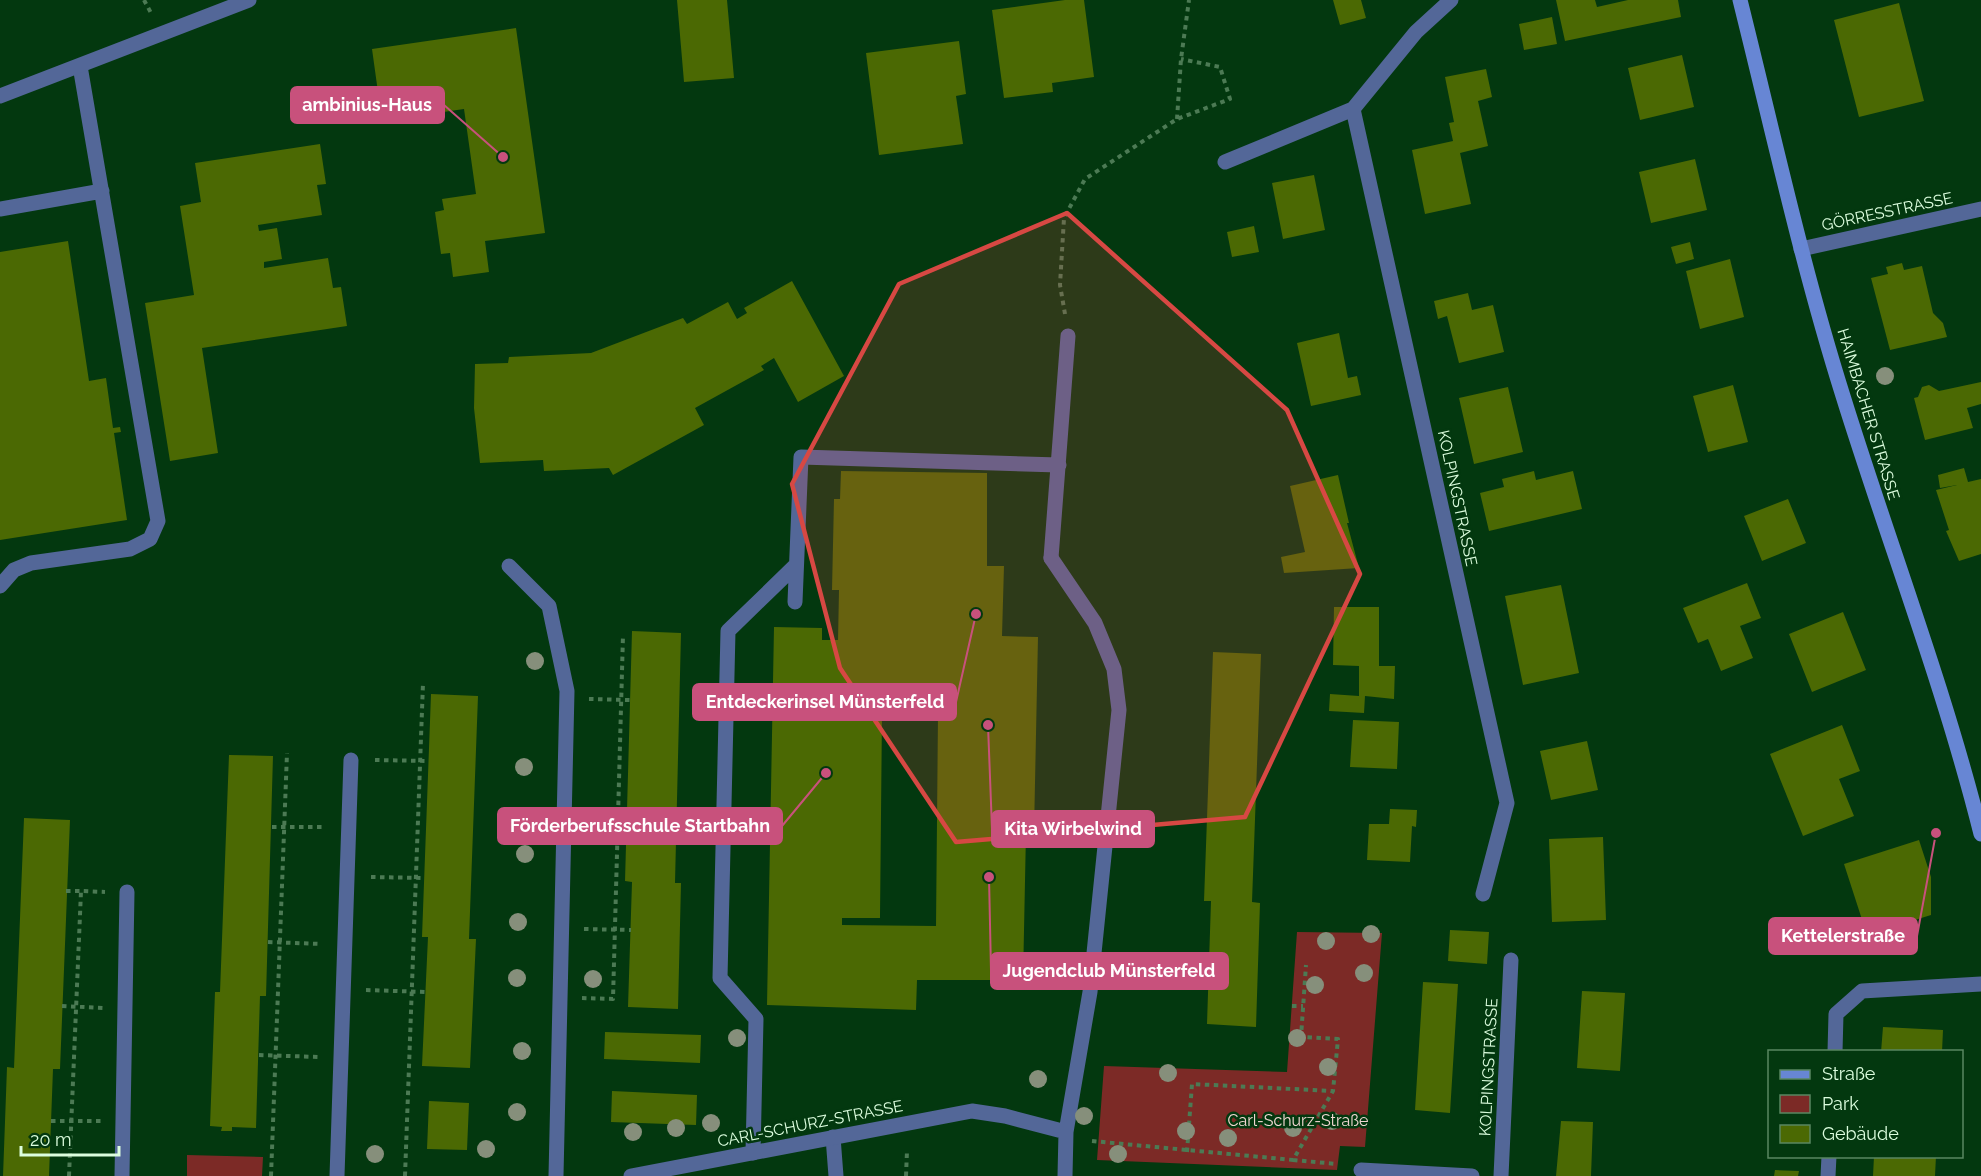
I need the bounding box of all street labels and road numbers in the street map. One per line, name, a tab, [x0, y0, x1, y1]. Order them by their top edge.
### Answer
street label: GÖRRESSTRASSE	[1820, 187, 1955, 235]
street label: HAIMBACHER STRASSE	[1833, 326, 1904, 502]
street label: KOLPINGSTRASSE	[1434, 428, 1481, 568]
street label: KOLPINGSTRASSE	[1475, 997, 1502, 1137]
street label: CARL-SCHURZ-STRASSE	[716, 1096, 905, 1151]

